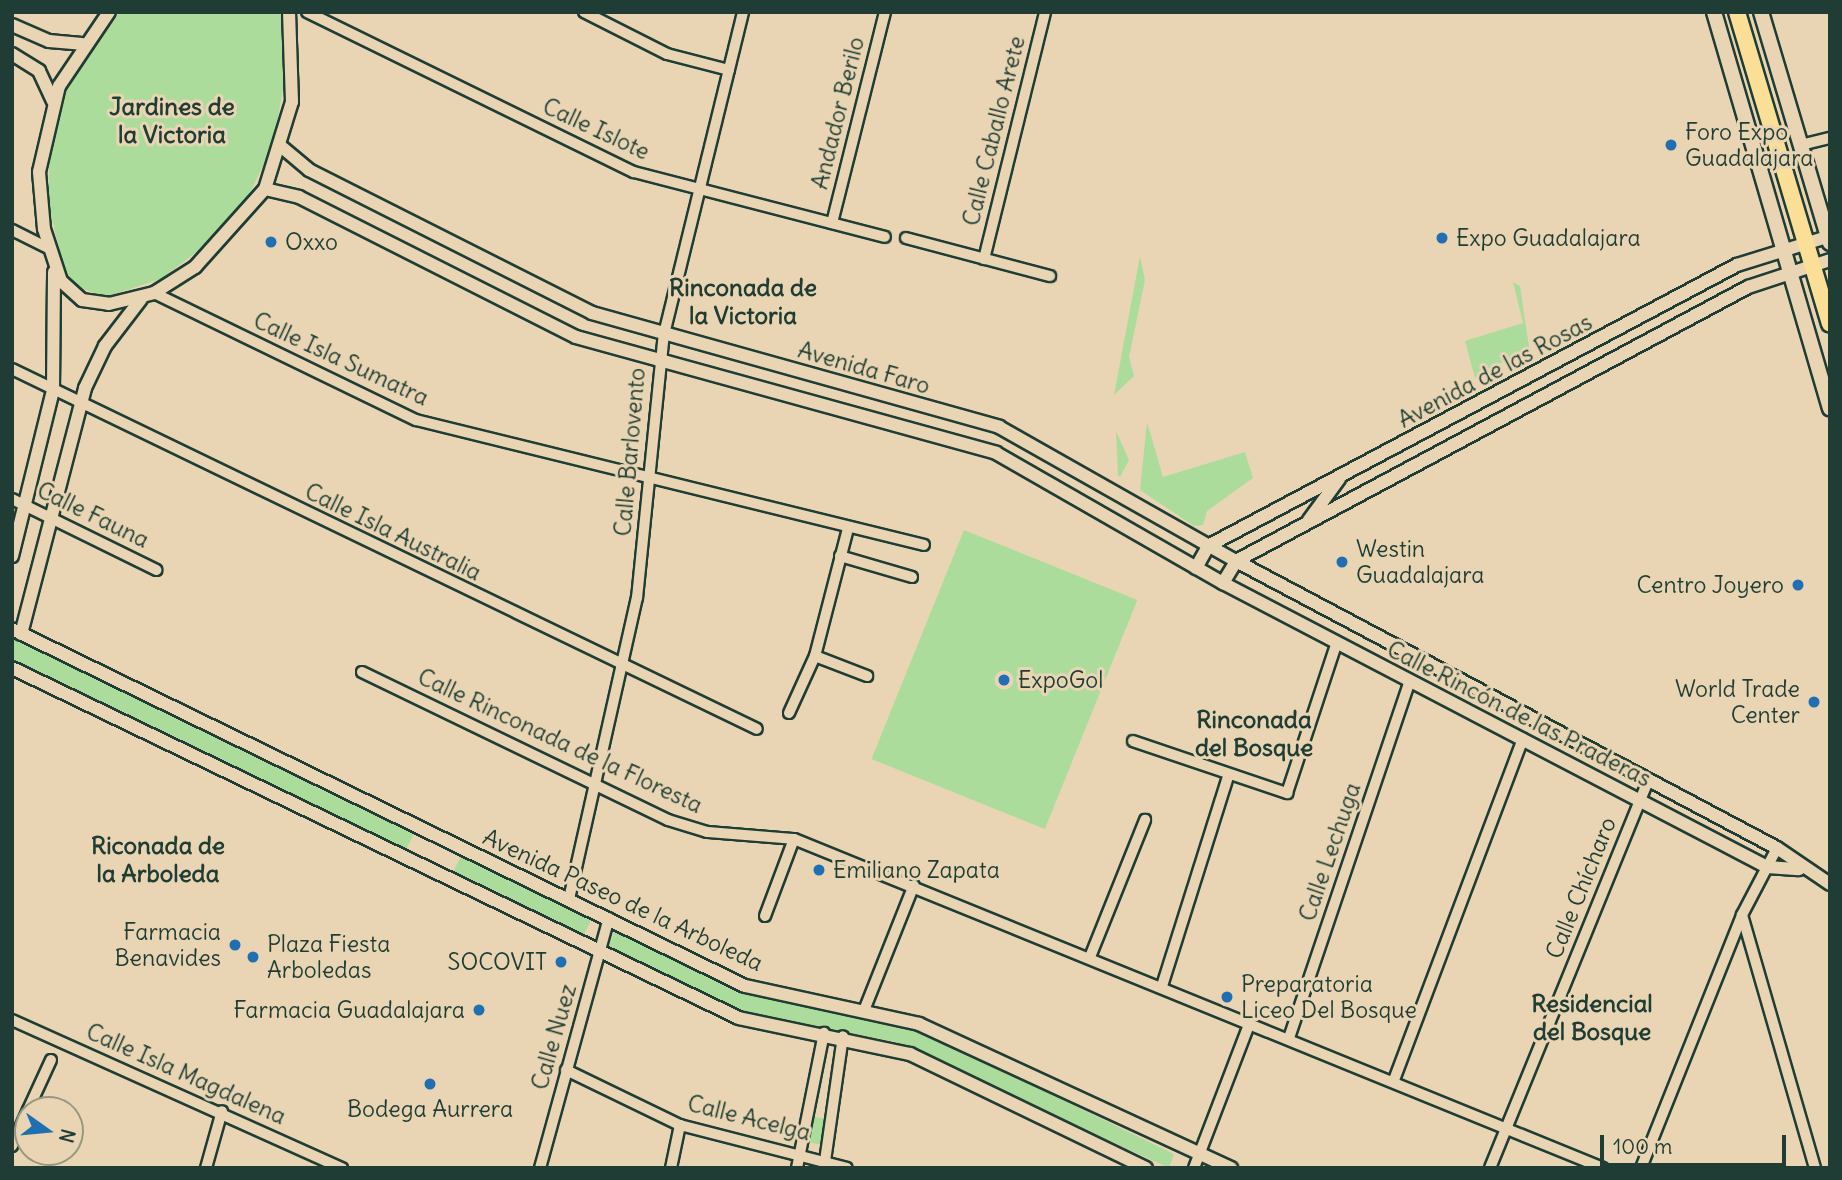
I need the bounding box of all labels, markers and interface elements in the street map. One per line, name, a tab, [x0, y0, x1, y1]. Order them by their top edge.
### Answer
street label: Calle Caballo Arete	[957, 33, 1031, 229]
street label: Andador Berilo	[806, 34, 870, 192]
street label: Calle Islote	[538, 92, 654, 166]
district label: Jardines de la Victoria	[109, 93, 235, 149]
place label: Foro Expo Guadalajara	[1685, 118, 1813, 172]
marker: Foro Expo Guadalajara	[1663, 137, 1679, 153]
place label: Expo Guadalajara	[1456, 224, 1641, 252]
place label: Oxxo	[285, 228, 338, 256]
marker: Expo Guadalajara	[1434, 230, 1450, 246]
marker: Oxxo	[263, 234, 279, 250]
district label: Rinconada de la Victoria	[669, 274, 817, 330]
street label: Calle Isla Sumatra	[249, 306, 433, 412]
street label: Avenida de las Rosas	[1393, 308, 1597, 434]
street label: Avenida Faro	[795, 336, 933, 400]
street label: Calle Barlovento	[609, 366, 651, 538]
street label: Calle Fauna	[33, 476, 153, 554]
street label: Calle Isla Australia	[300, 477, 486, 587]
place label: Westin Guadalajara	[1356, 535, 1484, 589]
marker: Westin Guadalajara	[1334, 554, 1350, 570]
place label: Centro Joyero	[1637, 571, 1784, 599]
marker: Centro Joyero	[1790, 577, 1806, 593]
street label: Calle Rincón de las Praderas	[1382, 635, 1656, 793]
street label: Calle Rinconada de la Floresta	[413, 663, 707, 819]
place label: ExpoGol	[1018, 666, 1103, 694]
marker: ExpoGol	[996, 672, 1012, 688]
place label: World Trade Center	[1675, 675, 1800, 729]
marker: World Trade Center	[1806, 694, 1822, 710]
district label: Rinconada del Bosque	[1195, 706, 1313, 762]
street label: Calle Lechuga	[1293, 779, 1367, 925]
street label: Calle Chícharo	[1540, 813, 1622, 963]
street label: Avenida Paseo de la Arboleda	[479, 823, 767, 977]
district label: Riconada de la Arboleda	[91, 832, 225, 888]
place label: Emiliano Zapata	[833, 856, 1000, 884]
marker: Emiliano Zapata	[811, 862, 827, 878]
place label: Farmacia Benavides	[115, 918, 221, 972]
place label: Plaza Fiesta Arboledas	[267, 930, 390, 984]
marker: Farmacia Benavides	[227, 937, 243, 953]
place label: SOCOVIT	[448, 948, 547, 976]
marker: Plaza Fiesta Arboledas	[245, 949, 261, 965]
marker: SOCOVIT	[553, 954, 569, 970]
place label: Preparatoria Liceo Del Bosque	[1241, 970, 1417, 1024]
street label: Calle Nuez	[526, 981, 582, 1093]
marker: Preparatoria Liceo Del Bosque	[1219, 989, 1235, 1005]
district label: Residencial del Bosque	[1531, 990, 1653, 1046]
place label: Farmacia Guadalajara	[233, 996, 465, 1024]
marker: Farmacia Guadalajara	[471, 1002, 487, 1018]
street label: Calle Isla Magdalena	[82, 1018, 290, 1130]
marker: Bodega Aurrera	[422, 1076, 438, 1092]
street label: Calle Acelga	[685, 1089, 813, 1147]
place label: Bodega Aurrera	[347, 1095, 513, 1123]
north arrow	[14, 1096, 84, 1166]
scale bar	[1604, 1120, 1790, 1164]
text: N	[54, 1126, 81, 1145]
text: 100 m	[1613, 1133, 1672, 1160]

